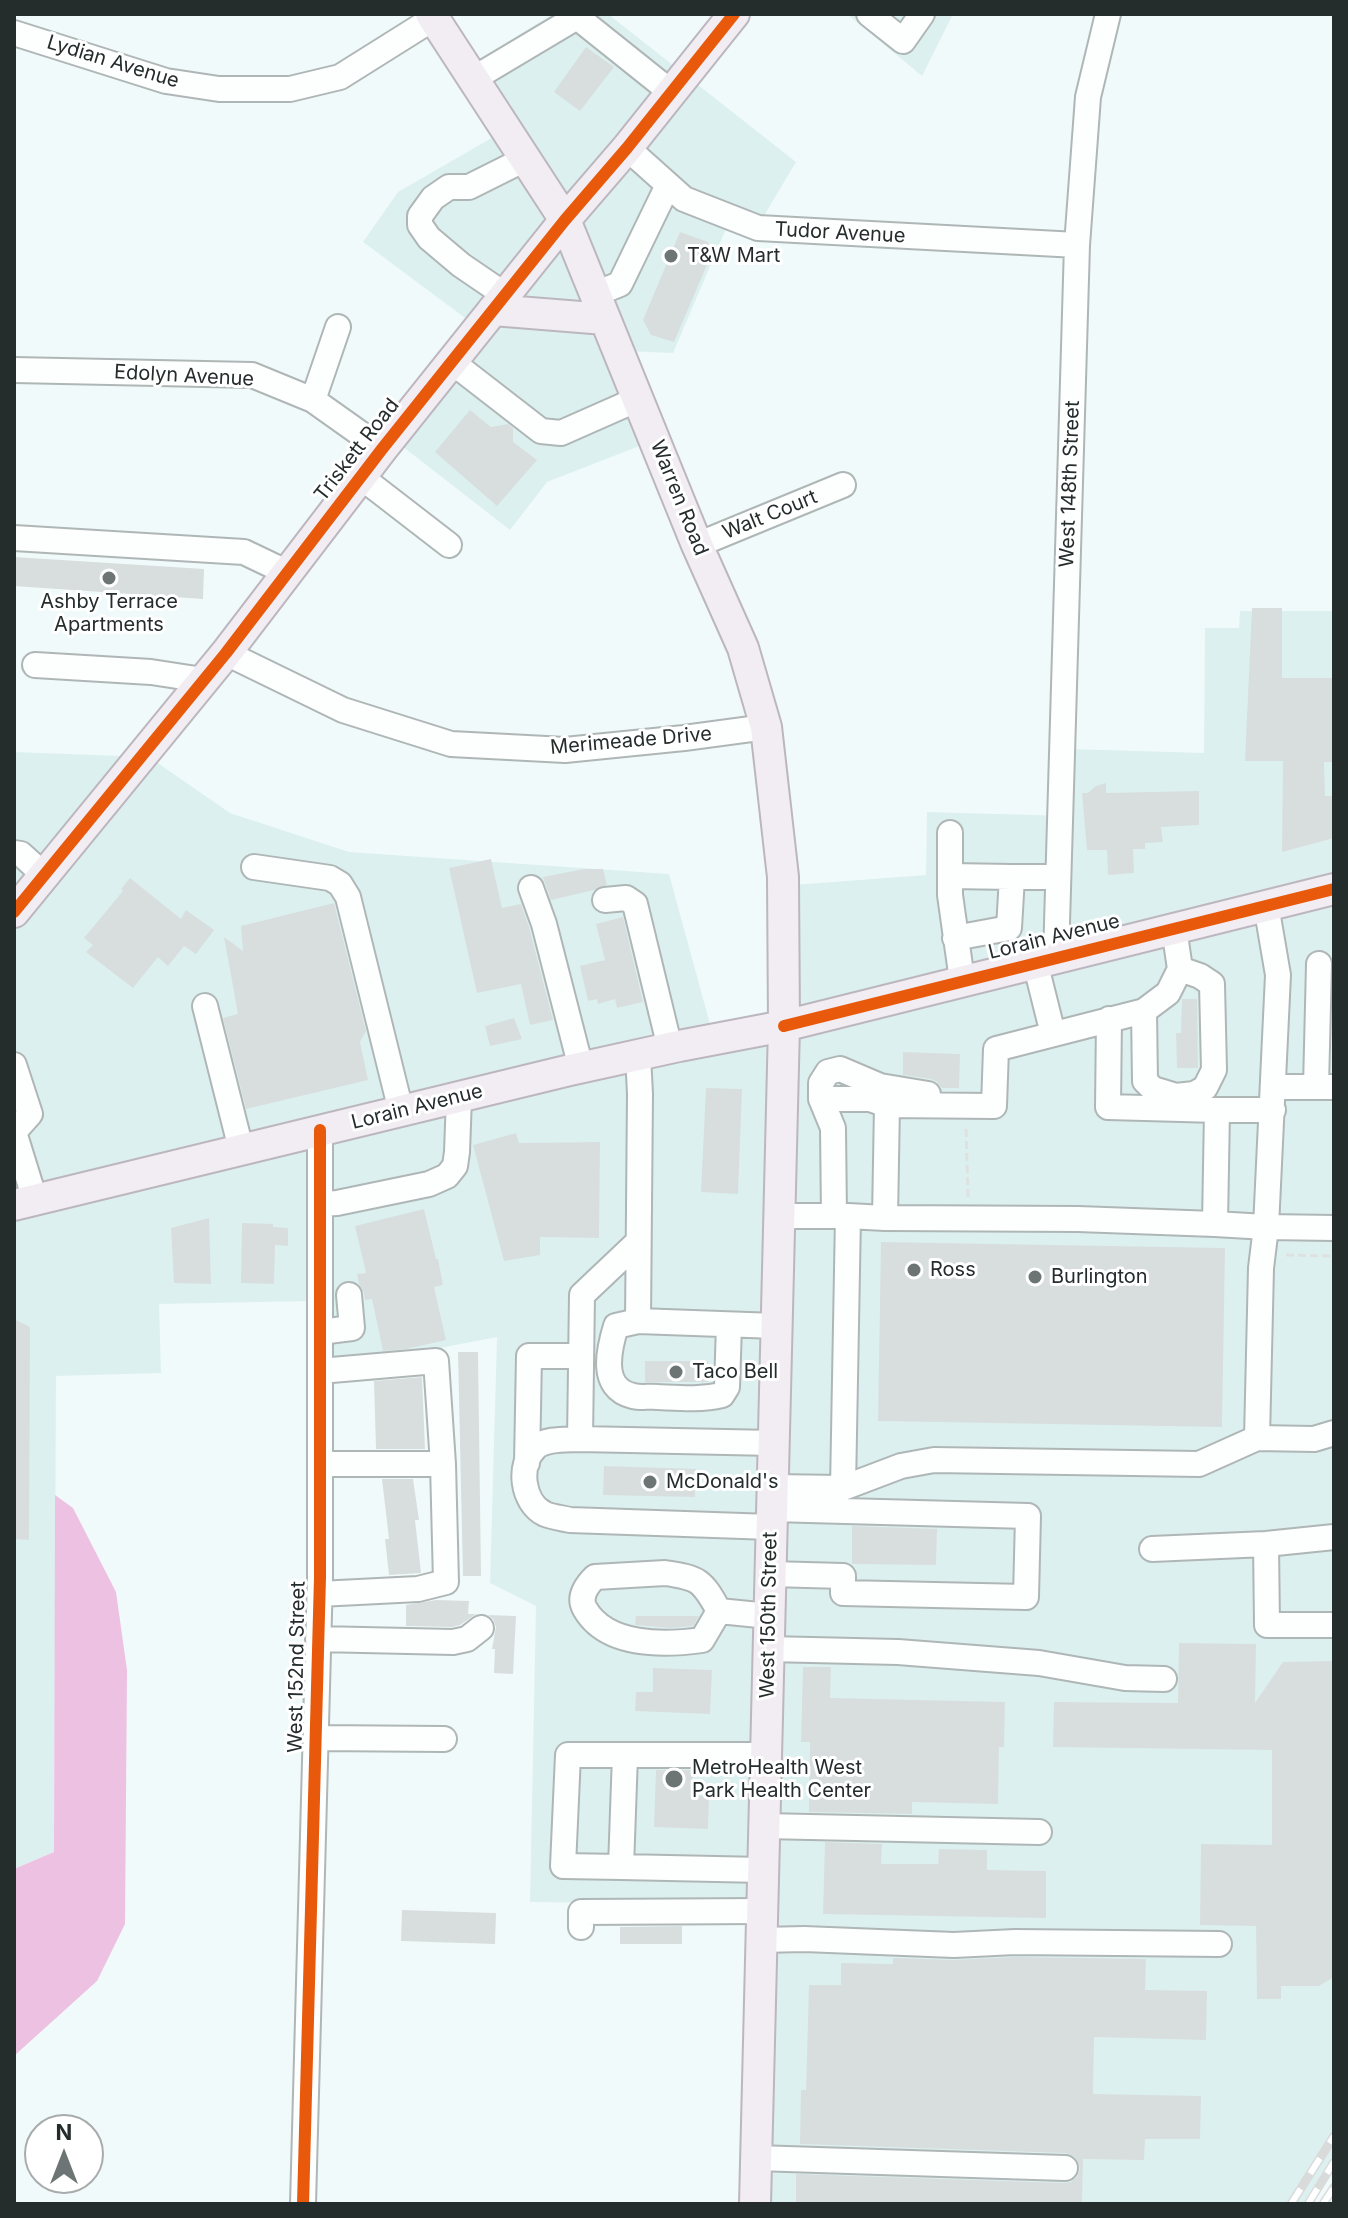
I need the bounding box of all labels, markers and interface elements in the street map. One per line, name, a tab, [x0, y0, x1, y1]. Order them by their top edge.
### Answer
street label: Lydian Avenue	[44, 31, 182, 93]
street label: Tudor Avenue	[774, 218, 906, 248]
place label: T&W Mart	[687, 244, 780, 268]
marker: T&W Mart	[662, 247, 680, 265]
street label: Edolyn Avenue	[113, 360, 255, 392]
street label: Triskett Road	[309, 394, 405, 506]
street label: West 148th Street	[1055, 400, 1085, 568]
street label: Warren Road	[645, 437, 713, 559]
street label: Walt Court	[719, 485, 821, 545]
marker: Ashby Terrace Apartments	[100, 569, 118, 587]
place label: Ashby Terrace Apartments	[40, 590, 178, 637]
street label: Merimeade Drive	[549, 722, 713, 760]
street label: Lorain Avenue	[986, 909, 1122, 965]
street label: Lorain Avenue	[349, 1079, 485, 1135]
place label: Ross	[930, 1258, 976, 1282]
marker: Ross	[905, 1261, 923, 1279]
place label: Burlington	[1051, 1265, 1148, 1289]
marker: Burlington	[1026, 1268, 1044, 1286]
place label: Taco Bell	[692, 1360, 778, 1384]
marker: Taco Bell	[667, 1363, 685, 1381]
place label: McDonald's	[666, 1470, 779, 1494]
marker: McDonald's	[641, 1473, 659, 1491]
street label: West 150th Street	[756, 1531, 782, 1699]
street label: West 152nd Street	[284, 1581, 310, 1753]
place label: MetroHealth West Park Health Center	[692, 1756, 871, 1803]
marker: MetroHealth West Park Health Center	[663, 1768, 685, 1790]
north arrow	[24, 2114, 104, 2194]
text: N	[56, 2119, 72, 2145]

